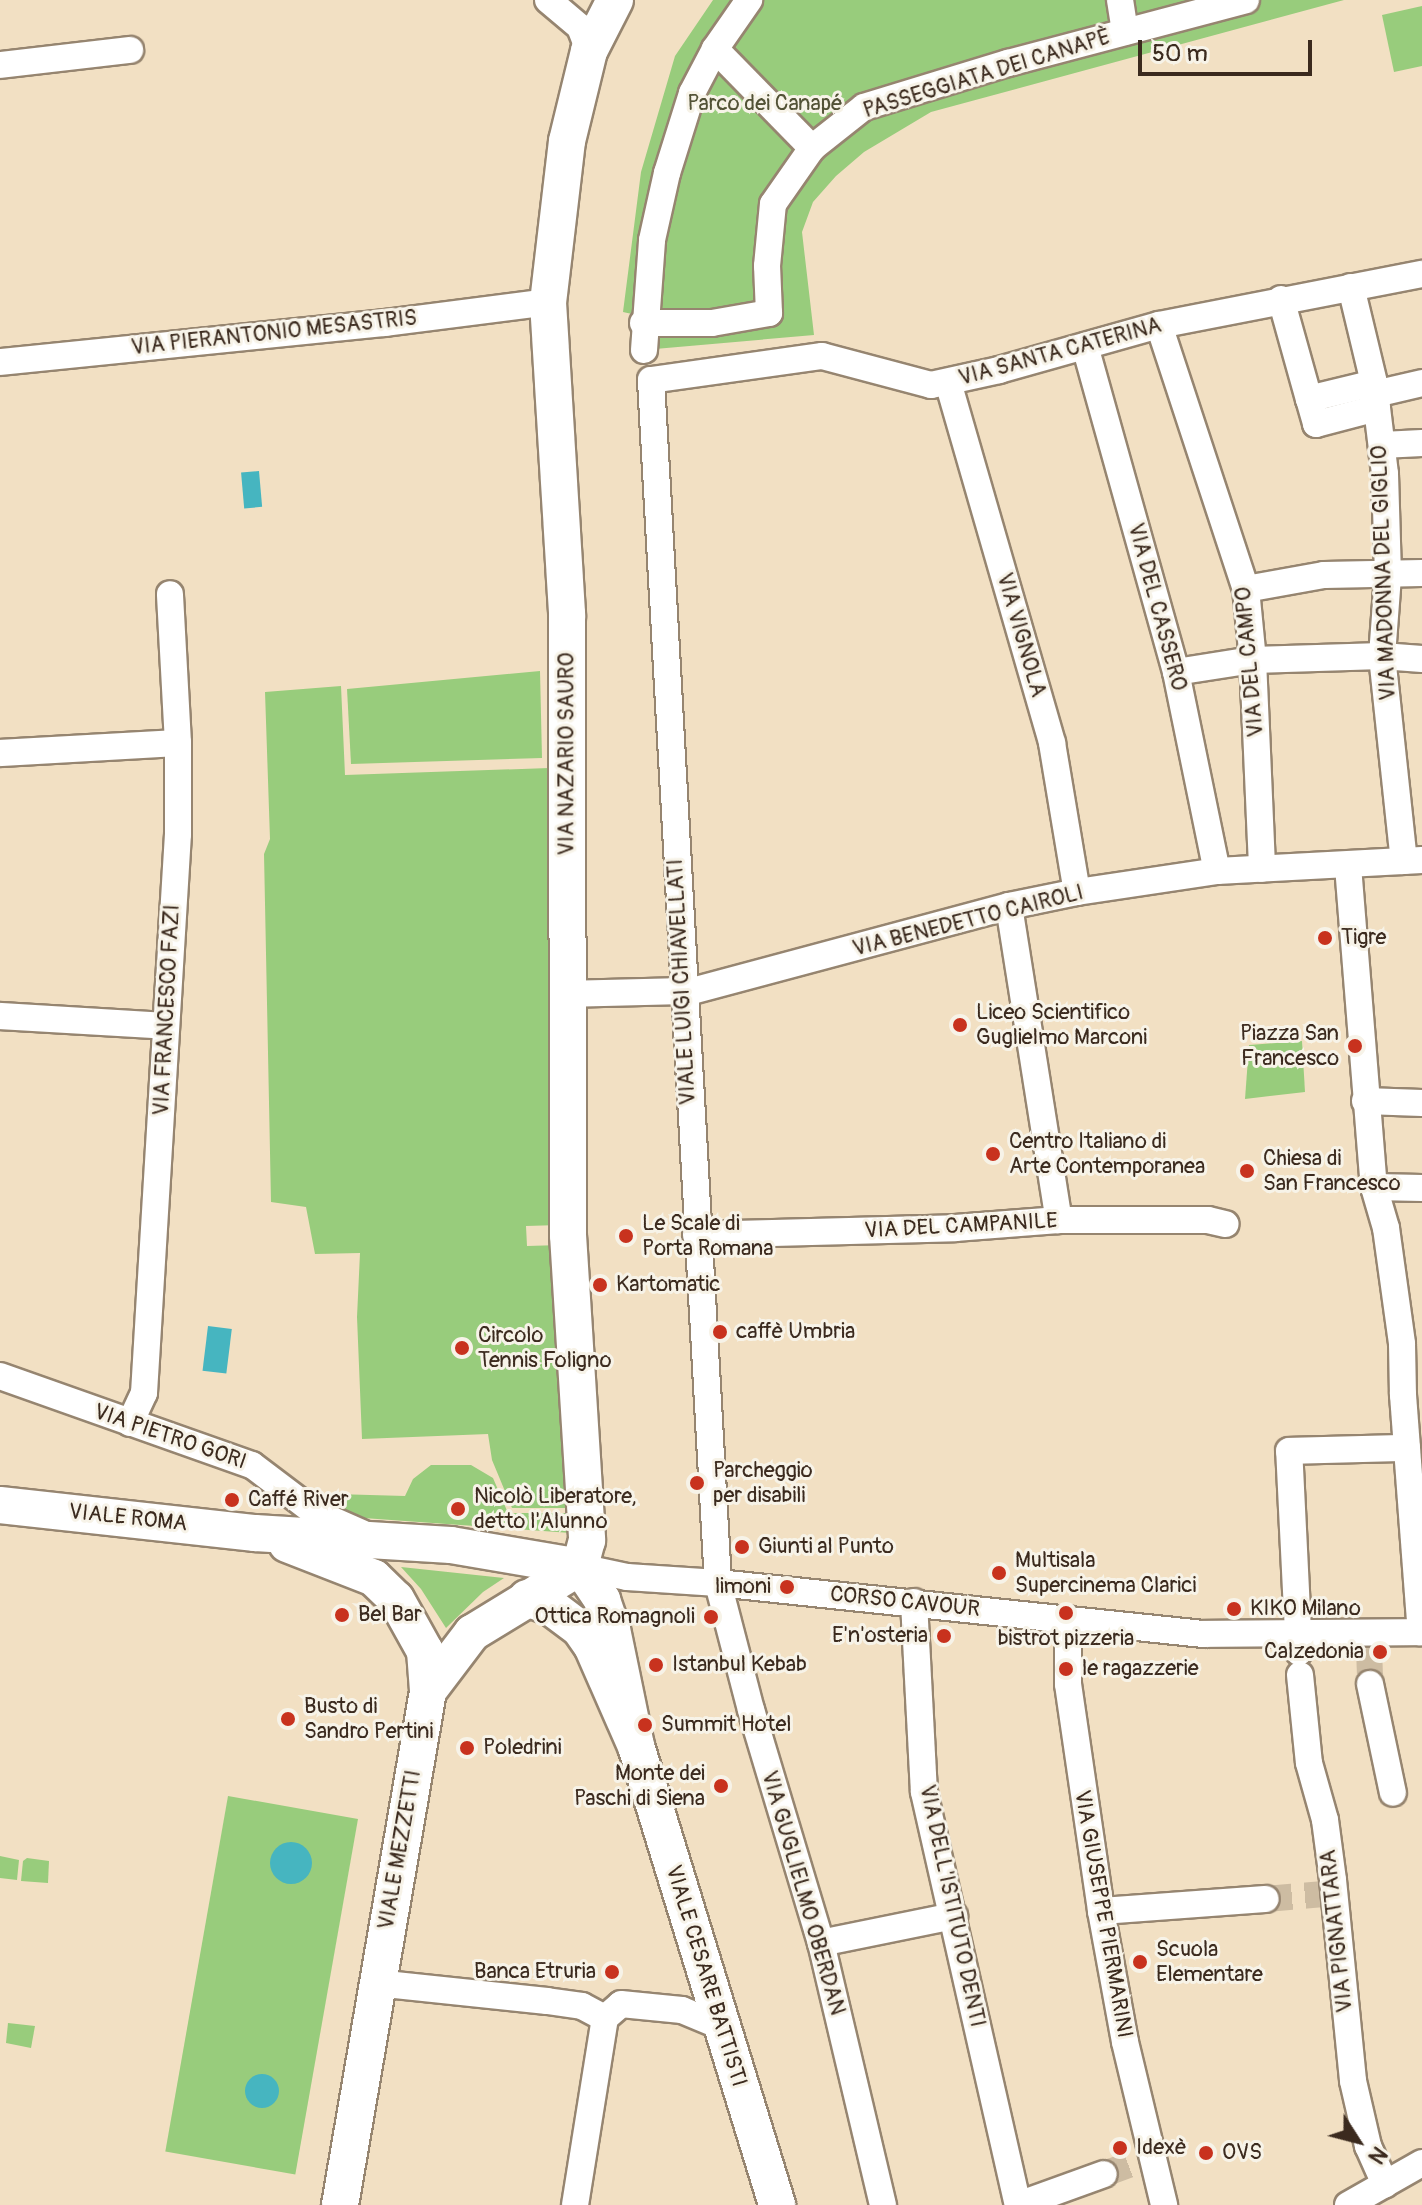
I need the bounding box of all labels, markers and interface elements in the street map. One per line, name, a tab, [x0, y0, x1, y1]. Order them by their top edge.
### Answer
street label: PASSEGGIATA DEI CANAPÈ	[860, 24, 1114, 124]
scale bar	[1142, 24, 1316, 74]
text: 50 m	[1152, 39, 1208, 68]
park label: Parco dei Canapé	[687, 91, 843, 117]
street label: VIA PIERANTONIO MESASTRIS	[130, 305, 418, 361]
street label: VIA SANTA CATERINA	[956, 312, 1164, 392]
street label: VIA MADONNA DEL GIGLIO	[1366, 445, 1402, 701]
street label: VIA DEL CASSERO	[1122, 520, 1192, 694]
street label: VIA VIGNOLA	[991, 570, 1051, 700]
street label: VIA DEL CAMPO	[1230, 586, 1270, 738]
street label: VIA NAZARIO SAURO	[554, 653, 580, 855]
street label: VIALE LUIGI CHIAVELLATI	[662, 858, 702, 1106]
street label: VIA BENEDETTO CAIROLI	[850, 880, 1086, 962]
street label: VIA FRANCESCO FAZI	[148, 904, 186, 1116]
place label: Tigre	[1341, 925, 1386, 951]
marker: Tigre	[1316, 929, 1334, 947]
place label: Liceo Scientifico Guglielmo Marconi	[976, 999, 1147, 1050]
marker: Liceo Scientifico Guglielmo Marconi	[951, 1016, 969, 1034]
place label: Piazza San Francesco	[1240, 1020, 1339, 1072]
marker: Piazza San Francesco	[1346, 1037, 1364, 1055]
place label: Centro Italiano di Arte Contemporanea	[1009, 1128, 1205, 1180]
marker: Centro Italiano di Arte Contemporanea	[984, 1145, 1002, 1163]
place label: Chiesa di San Francesco	[1263, 1145, 1401, 1196]
marker: Chiesa di San Francesco	[1238, 1162, 1256, 1180]
street label: VIA DEL CAMPANILE	[864, 1208, 1058, 1244]
place label: Le Scale di Porta Romana	[642, 1210, 773, 1262]
marker: Le Scale di Porta Romana	[617, 1227, 635, 1245]
place label: Kartomatic	[616, 1272, 720, 1298]
marker: Kartomatic	[591, 1276, 609, 1294]
place label: caffè Umbria	[736, 1319, 855, 1345]
place label: Circolo Tennis Foligno	[478, 1322, 612, 1374]
marker: caffè Umbria	[711, 1323, 729, 1341]
marker: Circolo Tennis Foligno	[453, 1339, 471, 1357]
street label: VIA PIETRO GORI	[90, 1399, 250, 1475]
place label: Parcheggio per disabili	[713, 1457, 813, 1508]
marker: Parcheggio per disabili	[688, 1474, 706, 1492]
place label: Nicolò Liberatore, detto l'Alunno	[474, 1483, 637, 1534]
place label: Caffé River	[248, 1487, 349, 1513]
marker: Caffé River	[223, 1491, 241, 1509]
street label: VIALE ROMA	[67, 1499, 189, 1537]
marker: Nicolò Liberatore, detto l'Alunno	[449, 1500, 467, 1518]
place label: Giunti al Punto	[758, 1534, 894, 1560]
marker: Giunti al Punto	[733, 1538, 751, 1556]
place label: Multisala Supercinema Clarici	[1015, 1547, 1196, 1598]
marker: Multisala Supercinema Clarici	[990, 1564, 1008, 1582]
place label: limoni	[715, 1574, 771, 1600]
marker: limoni	[778, 1578, 796, 1596]
street label: CORSO CAVOUR	[829, 1581, 981, 1623]
place label: KIKO Milano	[1250, 1596, 1361, 1622]
marker: KIKO Milano	[1225, 1600, 1243, 1618]
place label: Bel Bar	[358, 1602, 422, 1628]
place label: Ottica Romagnoli	[535, 1604, 695, 1630]
marker: bistrot pizzeria	[1057, 1604, 1075, 1622]
marker: Bel Bar	[333, 1606, 351, 1624]
marker: Ottica Romagnoli	[702, 1608, 720, 1626]
place label: E'n'osteria	[832, 1623, 928, 1649]
place label: bistrot pizzeria	[998, 1626, 1134, 1652]
marker: E'n'osteria	[935, 1627, 953, 1645]
place label: Calzedonia	[1264, 1639, 1364, 1665]
marker: Calzedonia	[1371, 1643, 1389, 1661]
place label: Istanbul Kebab	[672, 1652, 807, 1678]
marker: Istanbul Kebab	[647, 1656, 665, 1674]
place label: le ragazzerie	[1082, 1656, 1199, 1682]
marker: le ragazzerie	[1057, 1660, 1075, 1678]
place label: Busto di Sandro Pertini	[304, 1693, 433, 1744]
marker: Busto di Sandro Pertini	[279, 1710, 297, 1728]
place label: Summit Hotel	[661, 1712, 792, 1738]
marker: Summit Hotel	[636, 1716, 654, 1734]
place label: Poledrini	[483, 1735, 562, 1761]
marker: Poledrini	[458, 1739, 476, 1757]
place label: Monte dei Paschi di Siena	[574, 1760, 705, 1812]
street label: VIALE MEZZETTI	[373, 1768, 427, 1932]
street label: VIA GUGLIELMO OBERDAN	[755, 1768, 851, 2018]
marker: Monte dei Paschi di Siena	[712, 1777, 730, 1795]
street label: VIA DELL'ISTITUTO DENTI	[913, 1782, 991, 2030]
street label: VIA GIUSEPPE PIERMARINI	[1068, 1788, 1138, 2040]
street label: VIA PIGNATTARA	[1315, 1848, 1359, 2014]
street label: VIALE CESARE BATTISTI	[660, 1862, 752, 2090]
place label: Scuola Elementare	[1156, 1936, 1263, 1988]
marker: Scuola Elementare	[1131, 1953, 1149, 1971]
place label: Banca Etruria	[474, 1959, 596, 1985]
marker: Banca Etruria	[603, 1963, 621, 1981]
north arrow	[1318, 2101, 1398, 2181]
place label: Idexè	[1136, 2135, 1187, 2161]
marker: Idexè	[1111, 2139, 1129, 2157]
place label: OVS	[1222, 2140, 1262, 2166]
text: N	[1362, 2141, 1393, 2169]
marker: OVS	[1197, 2144, 1215, 2162]

